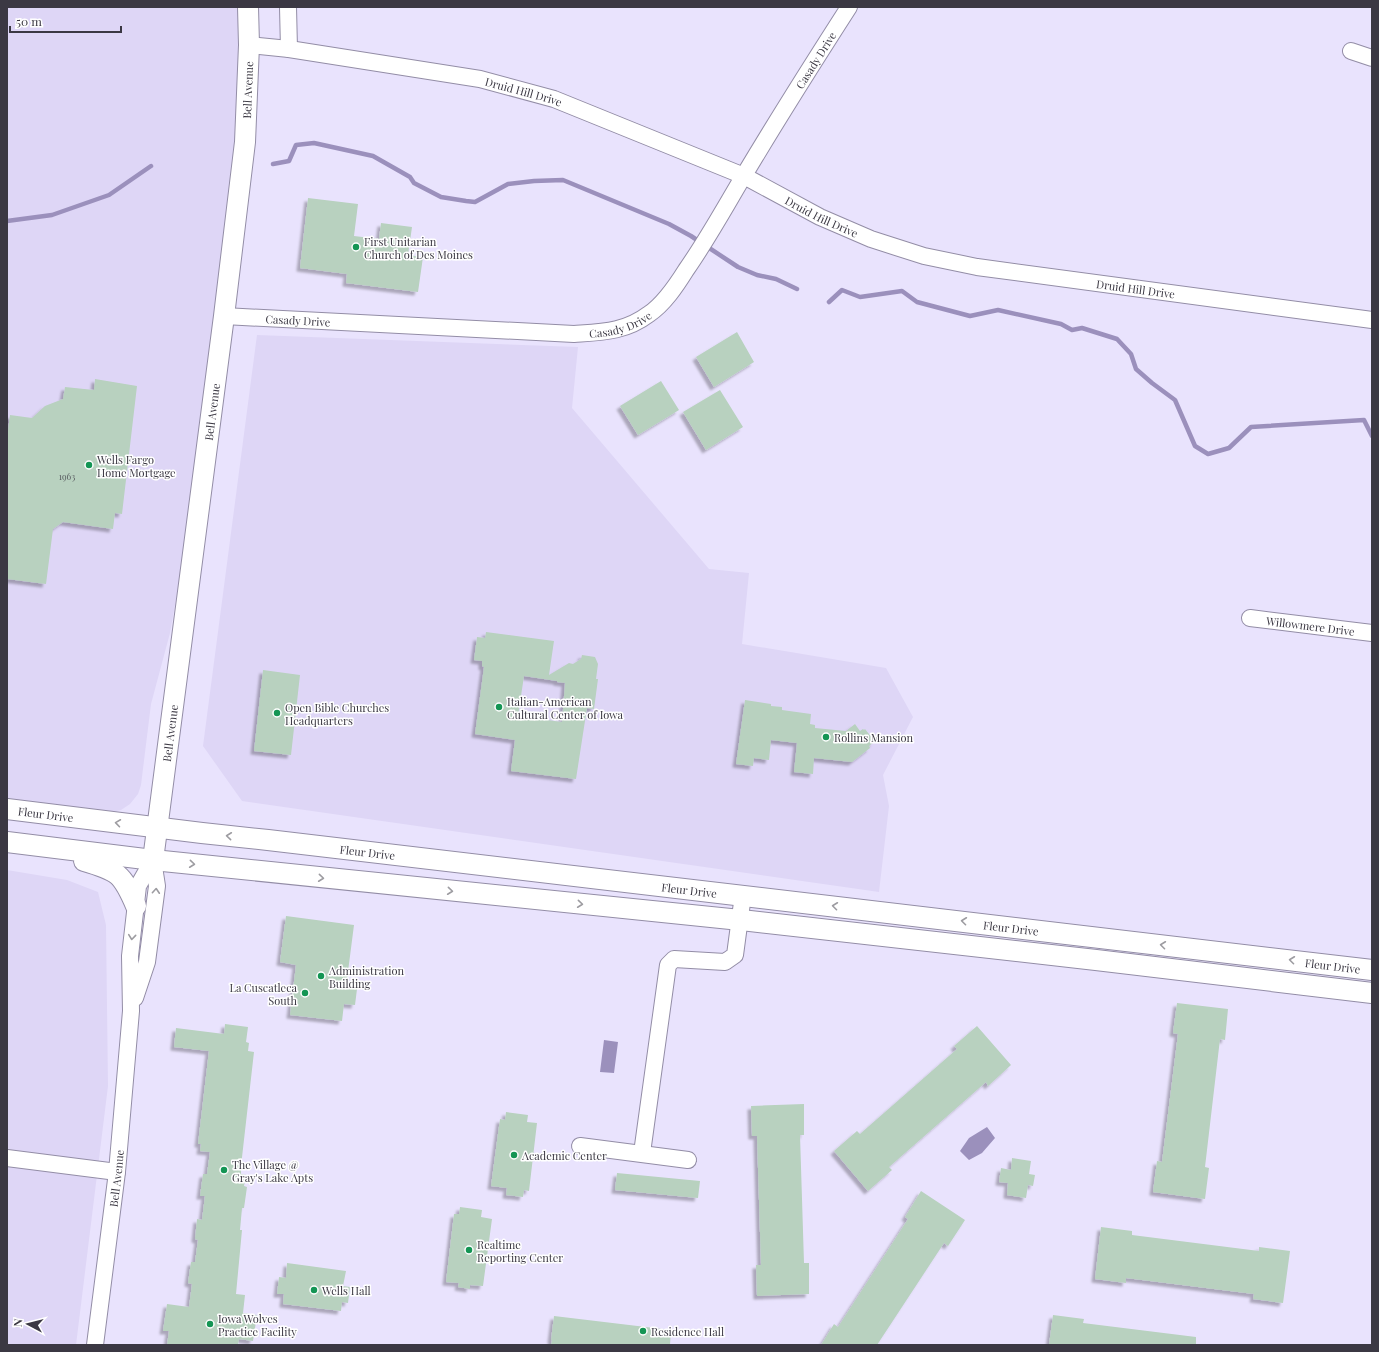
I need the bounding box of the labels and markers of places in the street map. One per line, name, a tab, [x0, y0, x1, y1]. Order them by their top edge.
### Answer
place label: First Unitarian Church of Des Moines	[364, 234, 473, 262]
marker: First Unitarian Church of Des Moines	[351, 242, 361, 252]
place label: Wells Fargo Home Mortgage	[96, 452, 176, 480]
marker: Wells Fargo Home Mortgage	[84, 460, 94, 470]
place label: Italian-American Cultural Center of Iowa	[507, 694, 624, 722]
place label: Open Bible Churches Headquarters	[285, 700, 389, 728]
marker: Italian-American Cultural Center of Iowa	[494, 702, 504, 712]
marker: Open Bible Churches Headquarters	[272, 708, 282, 718]
place label: Rollins Mansion	[834, 730, 914, 745]
marker: Rollins Mansion	[821, 732, 831, 742]
place label: Administration Building	[328, 963, 404, 991]
marker: Administration Building	[316, 971, 326, 981]
place label: La Cuscatleca South	[229, 980, 298, 1008]
marker: La Cuscatleca South	[300, 988, 310, 998]
place label: Academic Center	[521, 1148, 607, 1163]
marker: Academic Center	[509, 1150, 519, 1160]
place label: The Village @ Gray's Lake Apts	[232, 1157, 313, 1185]
marker: The Village @ Gray's Lake Apts	[219, 1165, 229, 1175]
place label: Realtime Reporting Center	[477, 1237, 563, 1265]
marker: Realtime Reporting Center	[464, 1245, 474, 1255]
place label: Wells Hall	[321, 1283, 371, 1298]
marker: Wells Hall	[309, 1285, 319, 1295]
place label: Iowa Wolves Practice Facility	[218, 1311, 297, 1339]
marker: Iowa Wolves Practice Facility	[205, 1319, 215, 1329]
place label: Residence Hall	[651, 1324, 724, 1339]
marker: Residence Hall	[638, 1326, 648, 1336]

